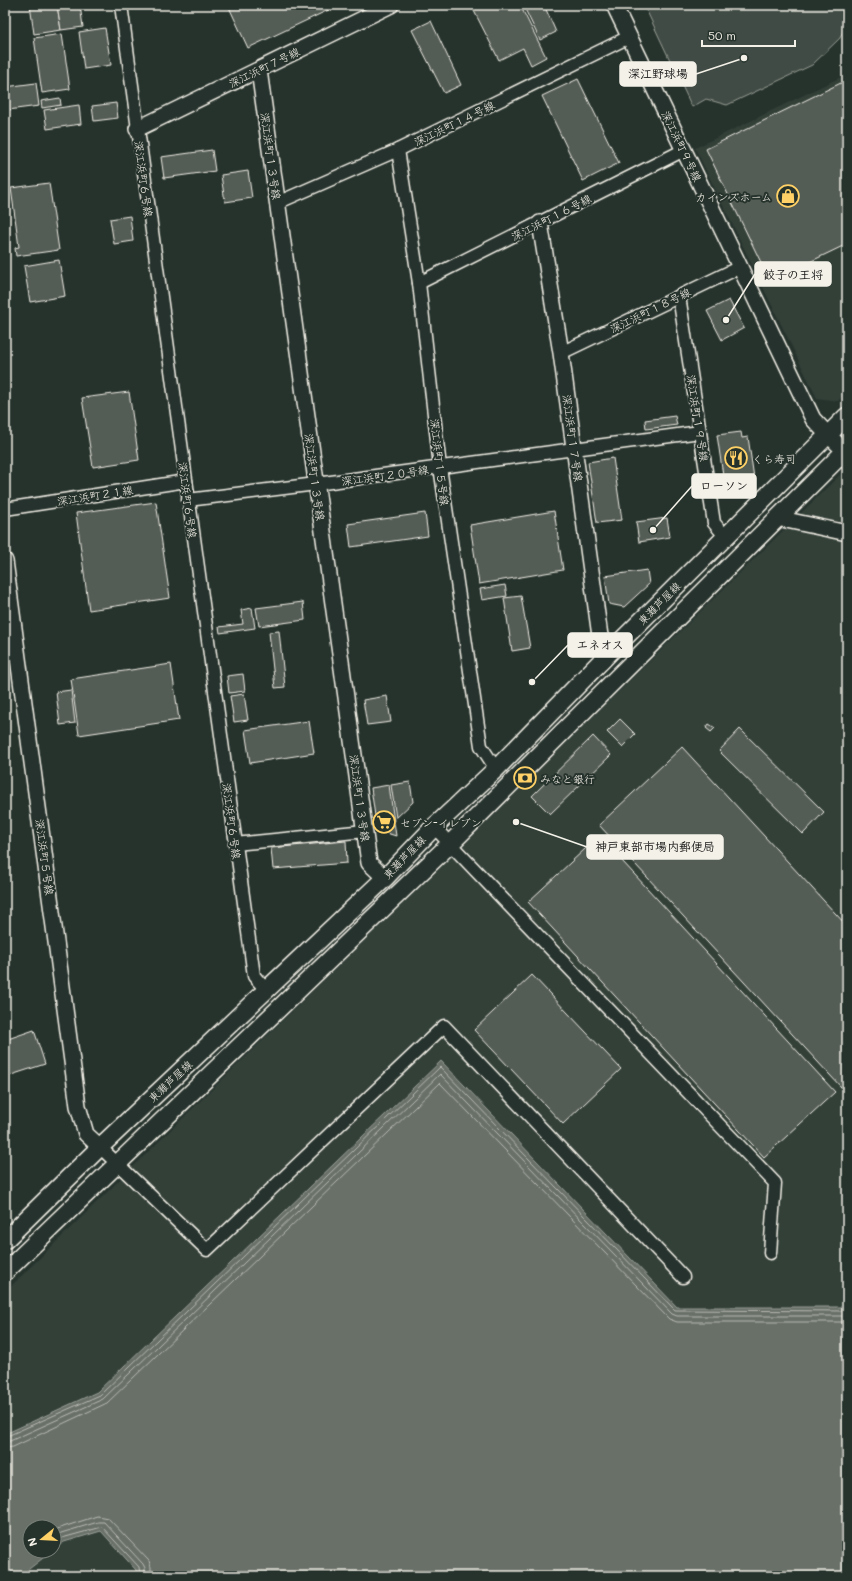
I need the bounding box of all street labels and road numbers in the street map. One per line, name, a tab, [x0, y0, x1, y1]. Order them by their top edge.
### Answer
street label: 深江浜町７号線	[226, 43, 302, 91]
street label: 深江浜町１４号線	[411, 97, 497, 149]
street label: 深江浜町９号線	[658, 108, 706, 184]
street label: 深江浜町１３号線	[257, 111, 285, 201]
street label: 深江浜町６号線	[131, 140, 157, 218]
street label: 深江浜町１６号線	[508, 190, 594, 244]
street label: 深江浜町１８号線	[607, 284, 693, 336]
street label: 深江浜町１９号線	[684, 373, 712, 463]
street label: 深江浜町１７号線	[559, 393, 587, 483]
street label: 深江浜町１５号線	[427, 417, 453, 507]
street label: 深江浜町１３号線	[301, 432, 329, 522]
street label: 深江浜町６号線	[175, 461, 201, 539]
street label: 深江浜町２０号線	[340, 461, 430, 489]
street label: 深江浜町２１線	[56, 482, 134, 508]
street label: 東灘芦屋線	[634, 578, 684, 628]
street label: 深江浜町１３号線	[346, 753, 374, 843]
street label: 深江浜町６号線	[219, 782, 245, 860]
street label: 深江浜町５号線	[32, 818, 58, 896]
street label: 東灘芦屋線	[380, 832, 428, 882]
street label: 東灘芦屋線	[145, 1057, 195, 1105]

